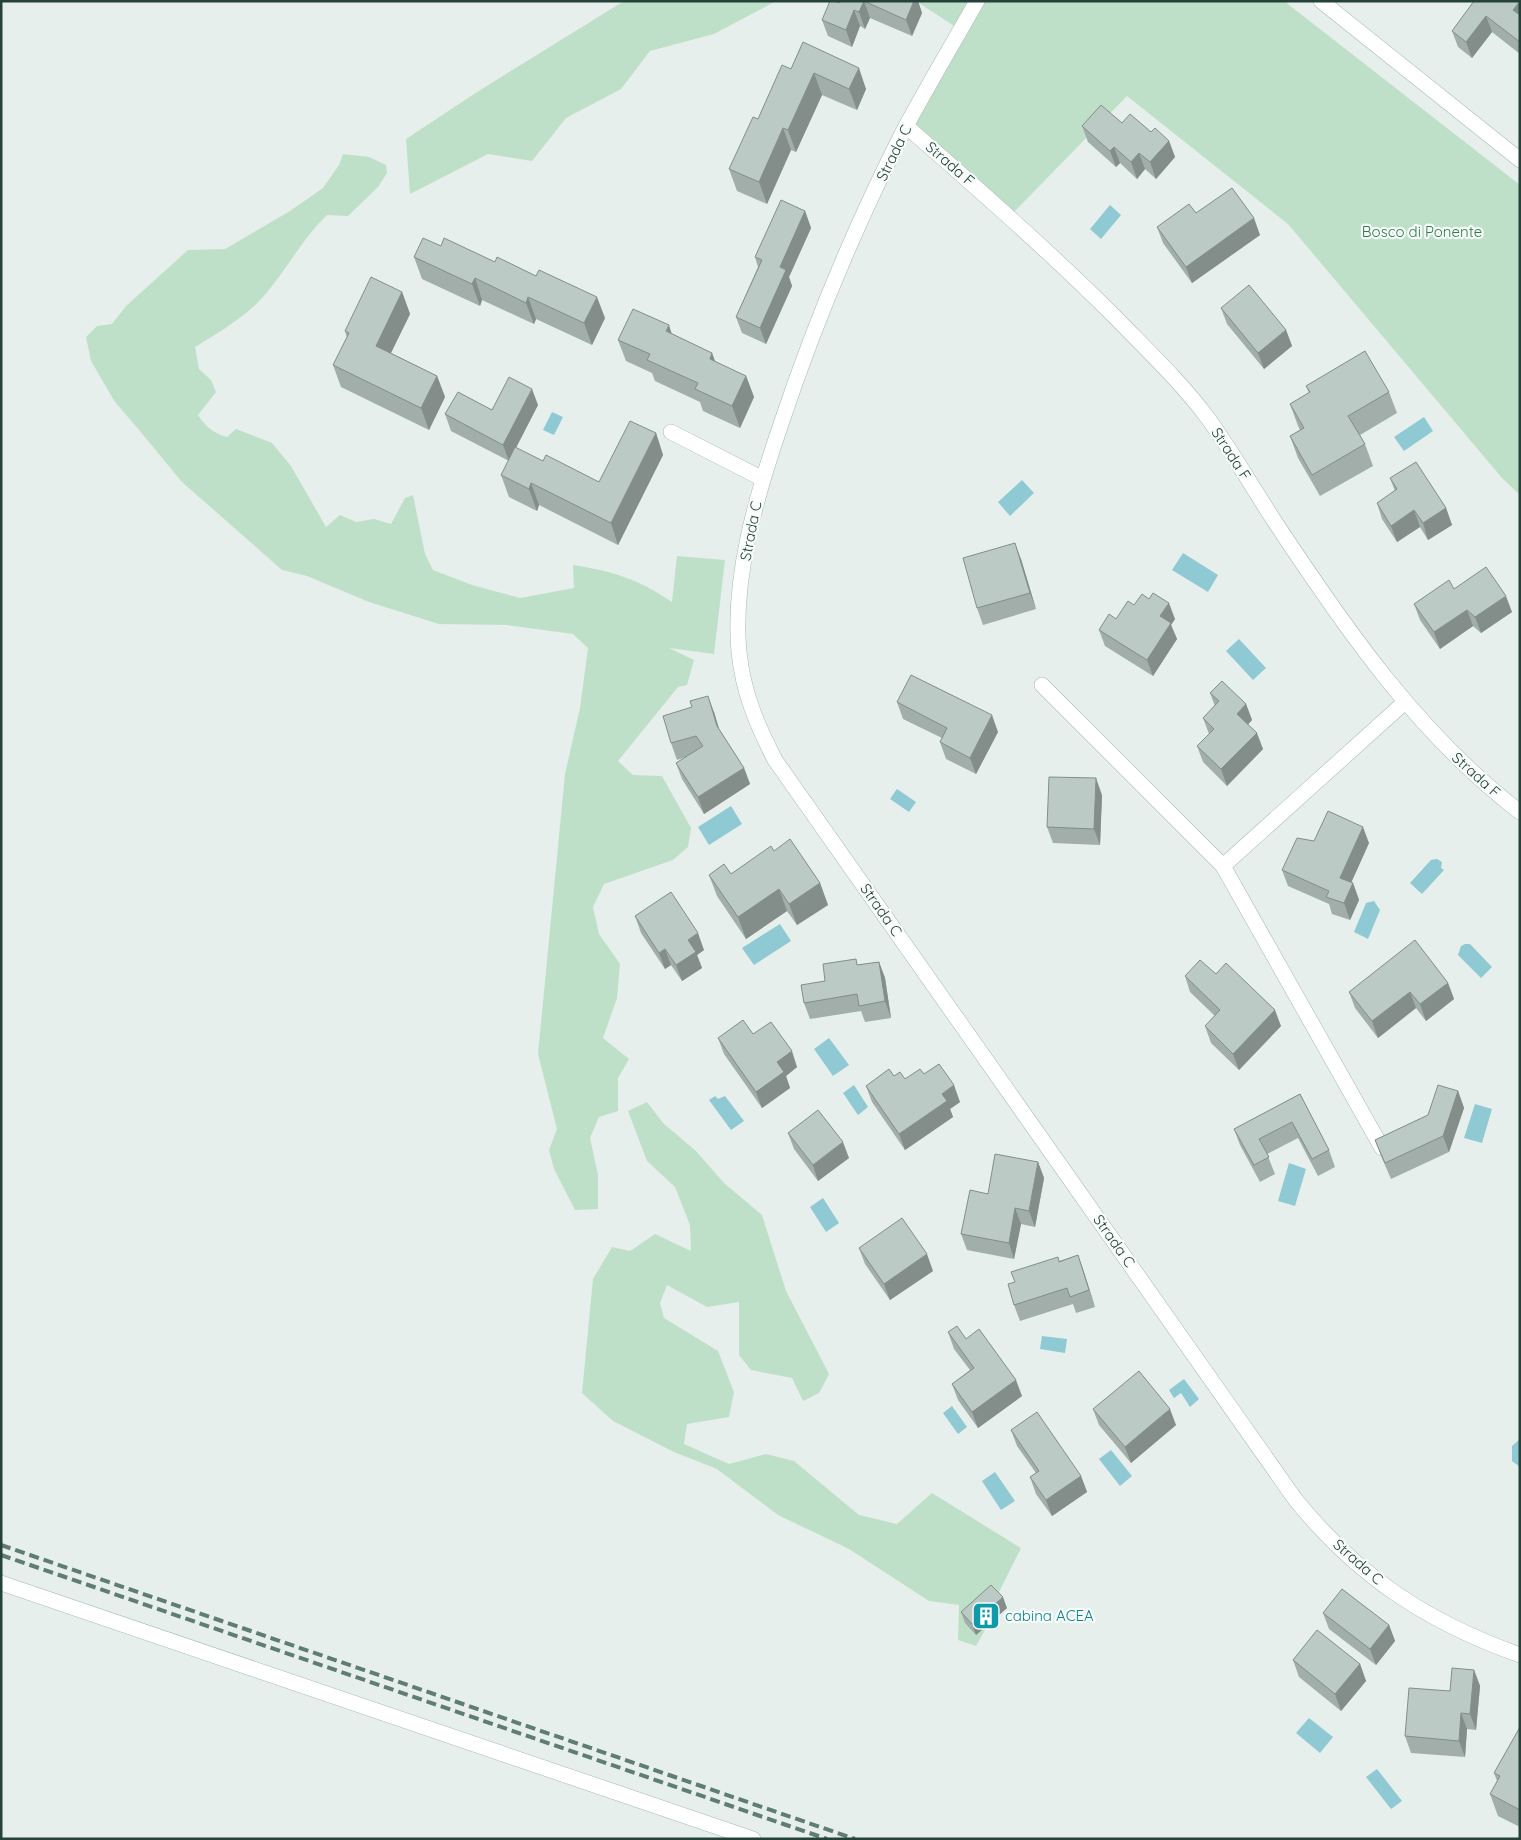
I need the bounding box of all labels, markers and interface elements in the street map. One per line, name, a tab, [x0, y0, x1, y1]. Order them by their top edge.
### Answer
street label: Strada C	[872, 121, 915, 184]
street label: Strada F	[922, 137, 979, 190]
park label: Bosco di Ponente	[1362, 222, 1482, 241]
street label: Strada F	[1207, 424, 1255, 484]
street label: Strada C	[735, 499, 766, 562]
street label: Strada F	[1448, 748, 1505, 801]
street label: Strada C	[856, 880, 907, 940]
street label: Strada C	[1089, 1211, 1140, 1271]
street label: Strada C	[1329, 1535, 1387, 1589]
building icon: cabina ACEA	[971, 1601, 1001, 1631]
place label: cabina ACEA	[1005, 1606, 1094, 1625]

